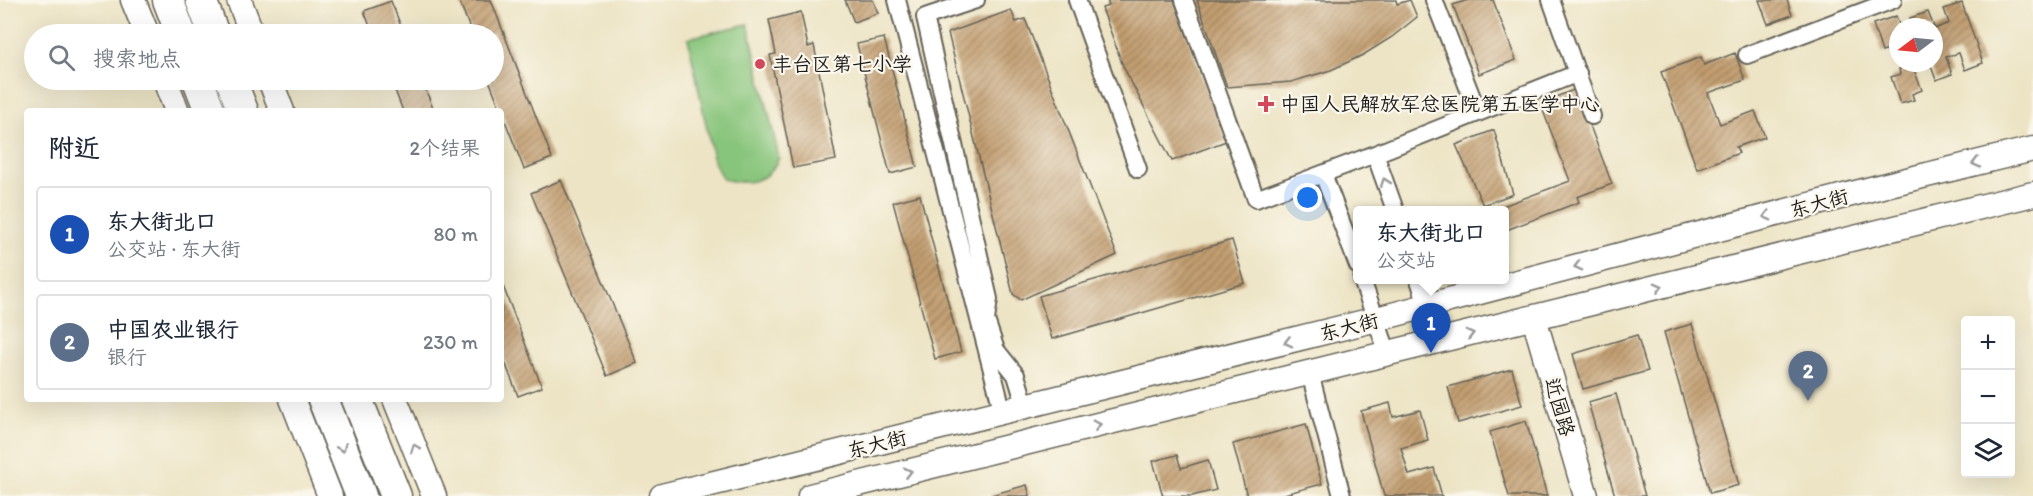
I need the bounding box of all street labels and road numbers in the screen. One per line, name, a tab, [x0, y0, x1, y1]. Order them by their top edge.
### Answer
street label: 东大街	[1787, 184, 1851, 222]
street label: 东大街	[1317, 308, 1381, 346]
street label: 近园路	[1540, 375, 1580, 440]
street label: 东大街	[845, 425, 909, 463]

